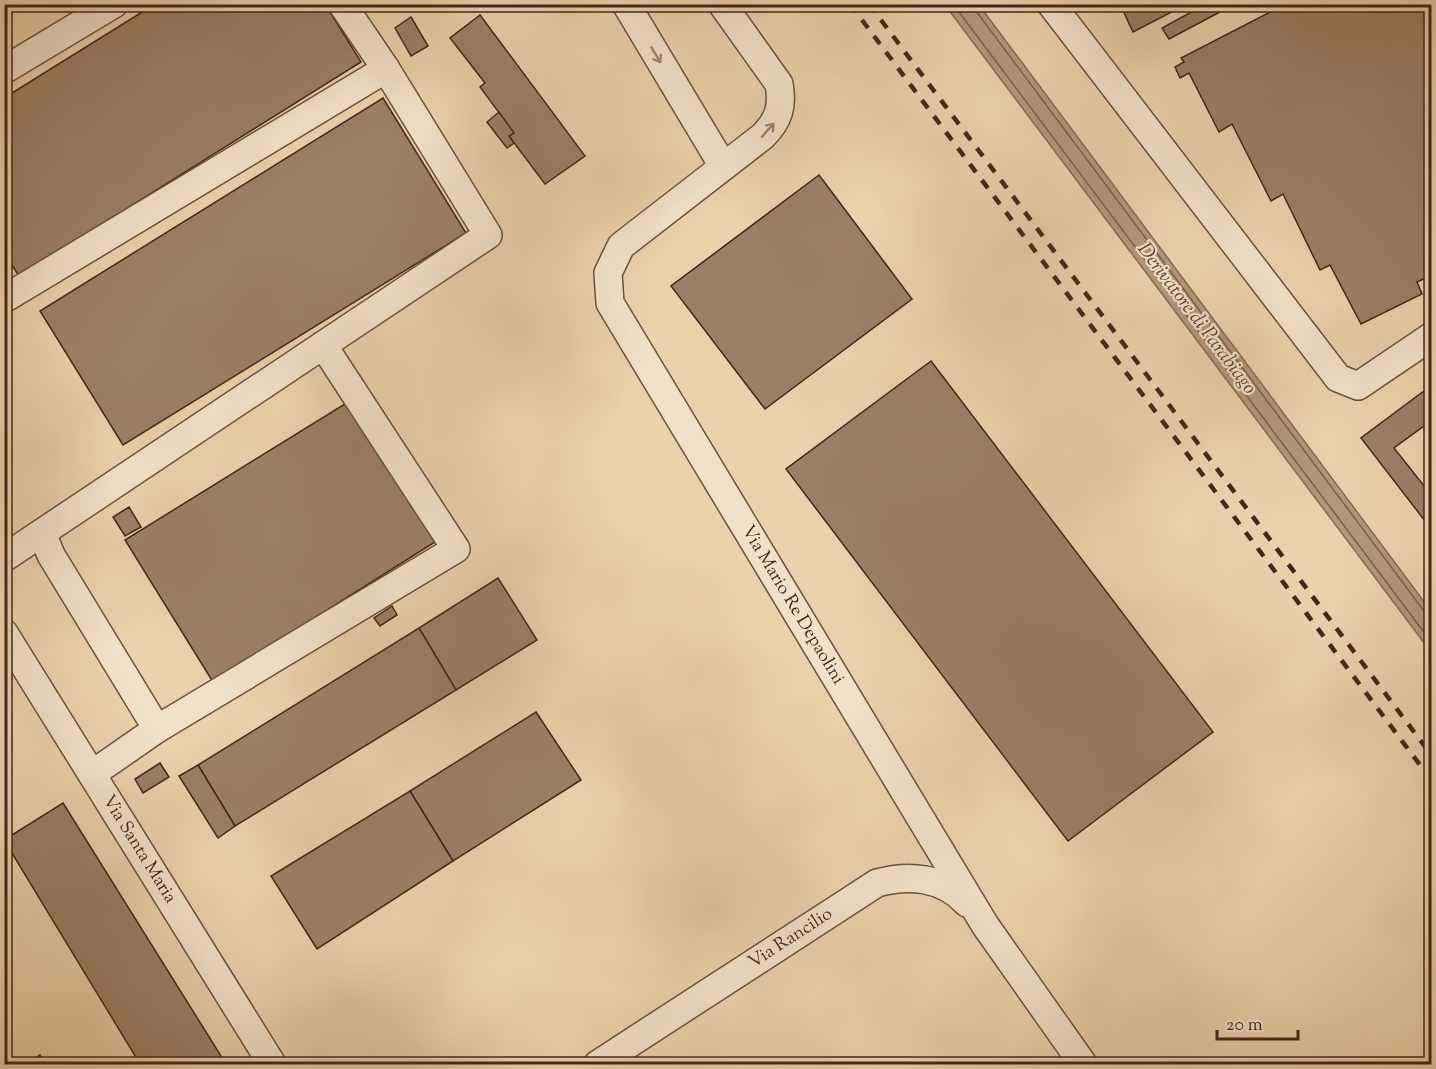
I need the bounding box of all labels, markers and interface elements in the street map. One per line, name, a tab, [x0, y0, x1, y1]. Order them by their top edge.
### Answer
one-way arrow	[651, 46, 663, 63]
one-way arrow	[761, 122, 775, 137]
water label: Derivatore di Parabiago	[1129, 237, 1263, 401]
street label: Via Mario Re Depaolini	[734, 521, 850, 690]
street label: Via Santa Maria	[95, 790, 182, 909]
street label: Via Rancilio	[744, 902, 838, 976]
scale bar	[1217, 1003, 1298, 1041]
text: 20 m	[1226, 1013, 1263, 1039]

